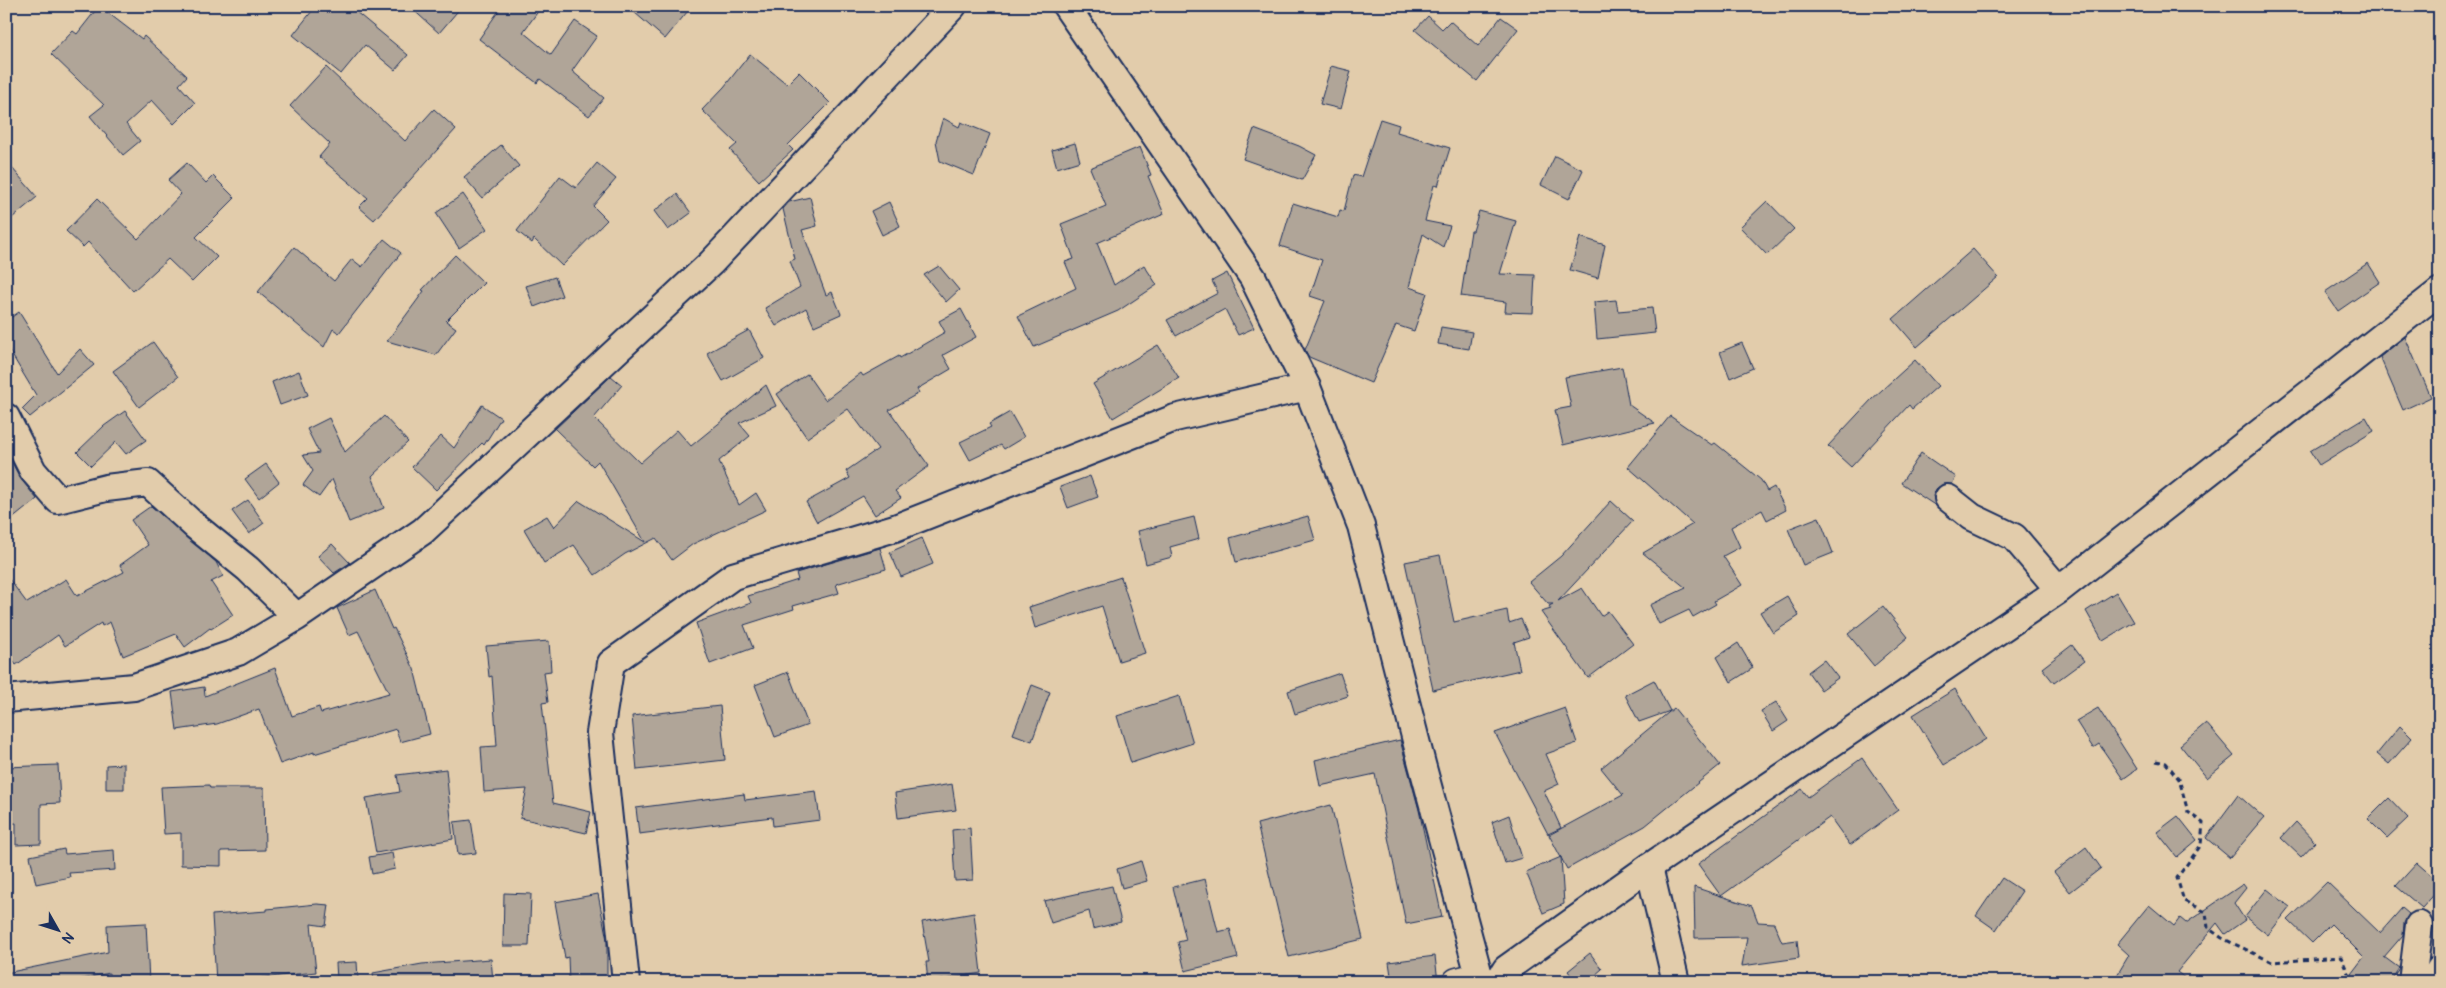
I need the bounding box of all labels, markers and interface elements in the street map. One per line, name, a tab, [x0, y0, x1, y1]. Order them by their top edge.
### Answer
north arrow	[32, 906, 82, 956]
text: N	[58, 929, 77, 947]

